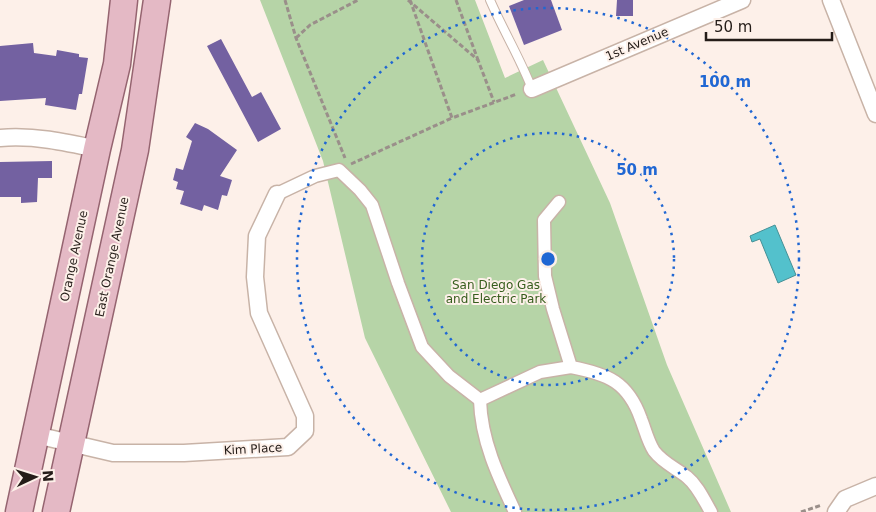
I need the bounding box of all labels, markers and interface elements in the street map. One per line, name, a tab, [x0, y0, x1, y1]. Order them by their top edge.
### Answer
scale bar	[706, 10, 832, 42]
text: 50 m	[714, 18, 752, 36]
street label: 1st Avenue	[603, 24, 671, 64]
text: 100 m	[699, 73, 751, 91]
text: 50 m	[616, 161, 658, 179]
street label: East Orange Avenue	[92, 196, 132, 318]
street label: Orange Avenue	[58, 209, 90, 303]
centre of rings	[539, 250, 557, 268]
park label: San Diego Gas and Electric Park	[446, 278, 546, 306]
street label: Kim Place	[223, 440, 283, 458]
north arrow	[10, 452, 60, 502]
text: N	[40, 470, 56, 482]

